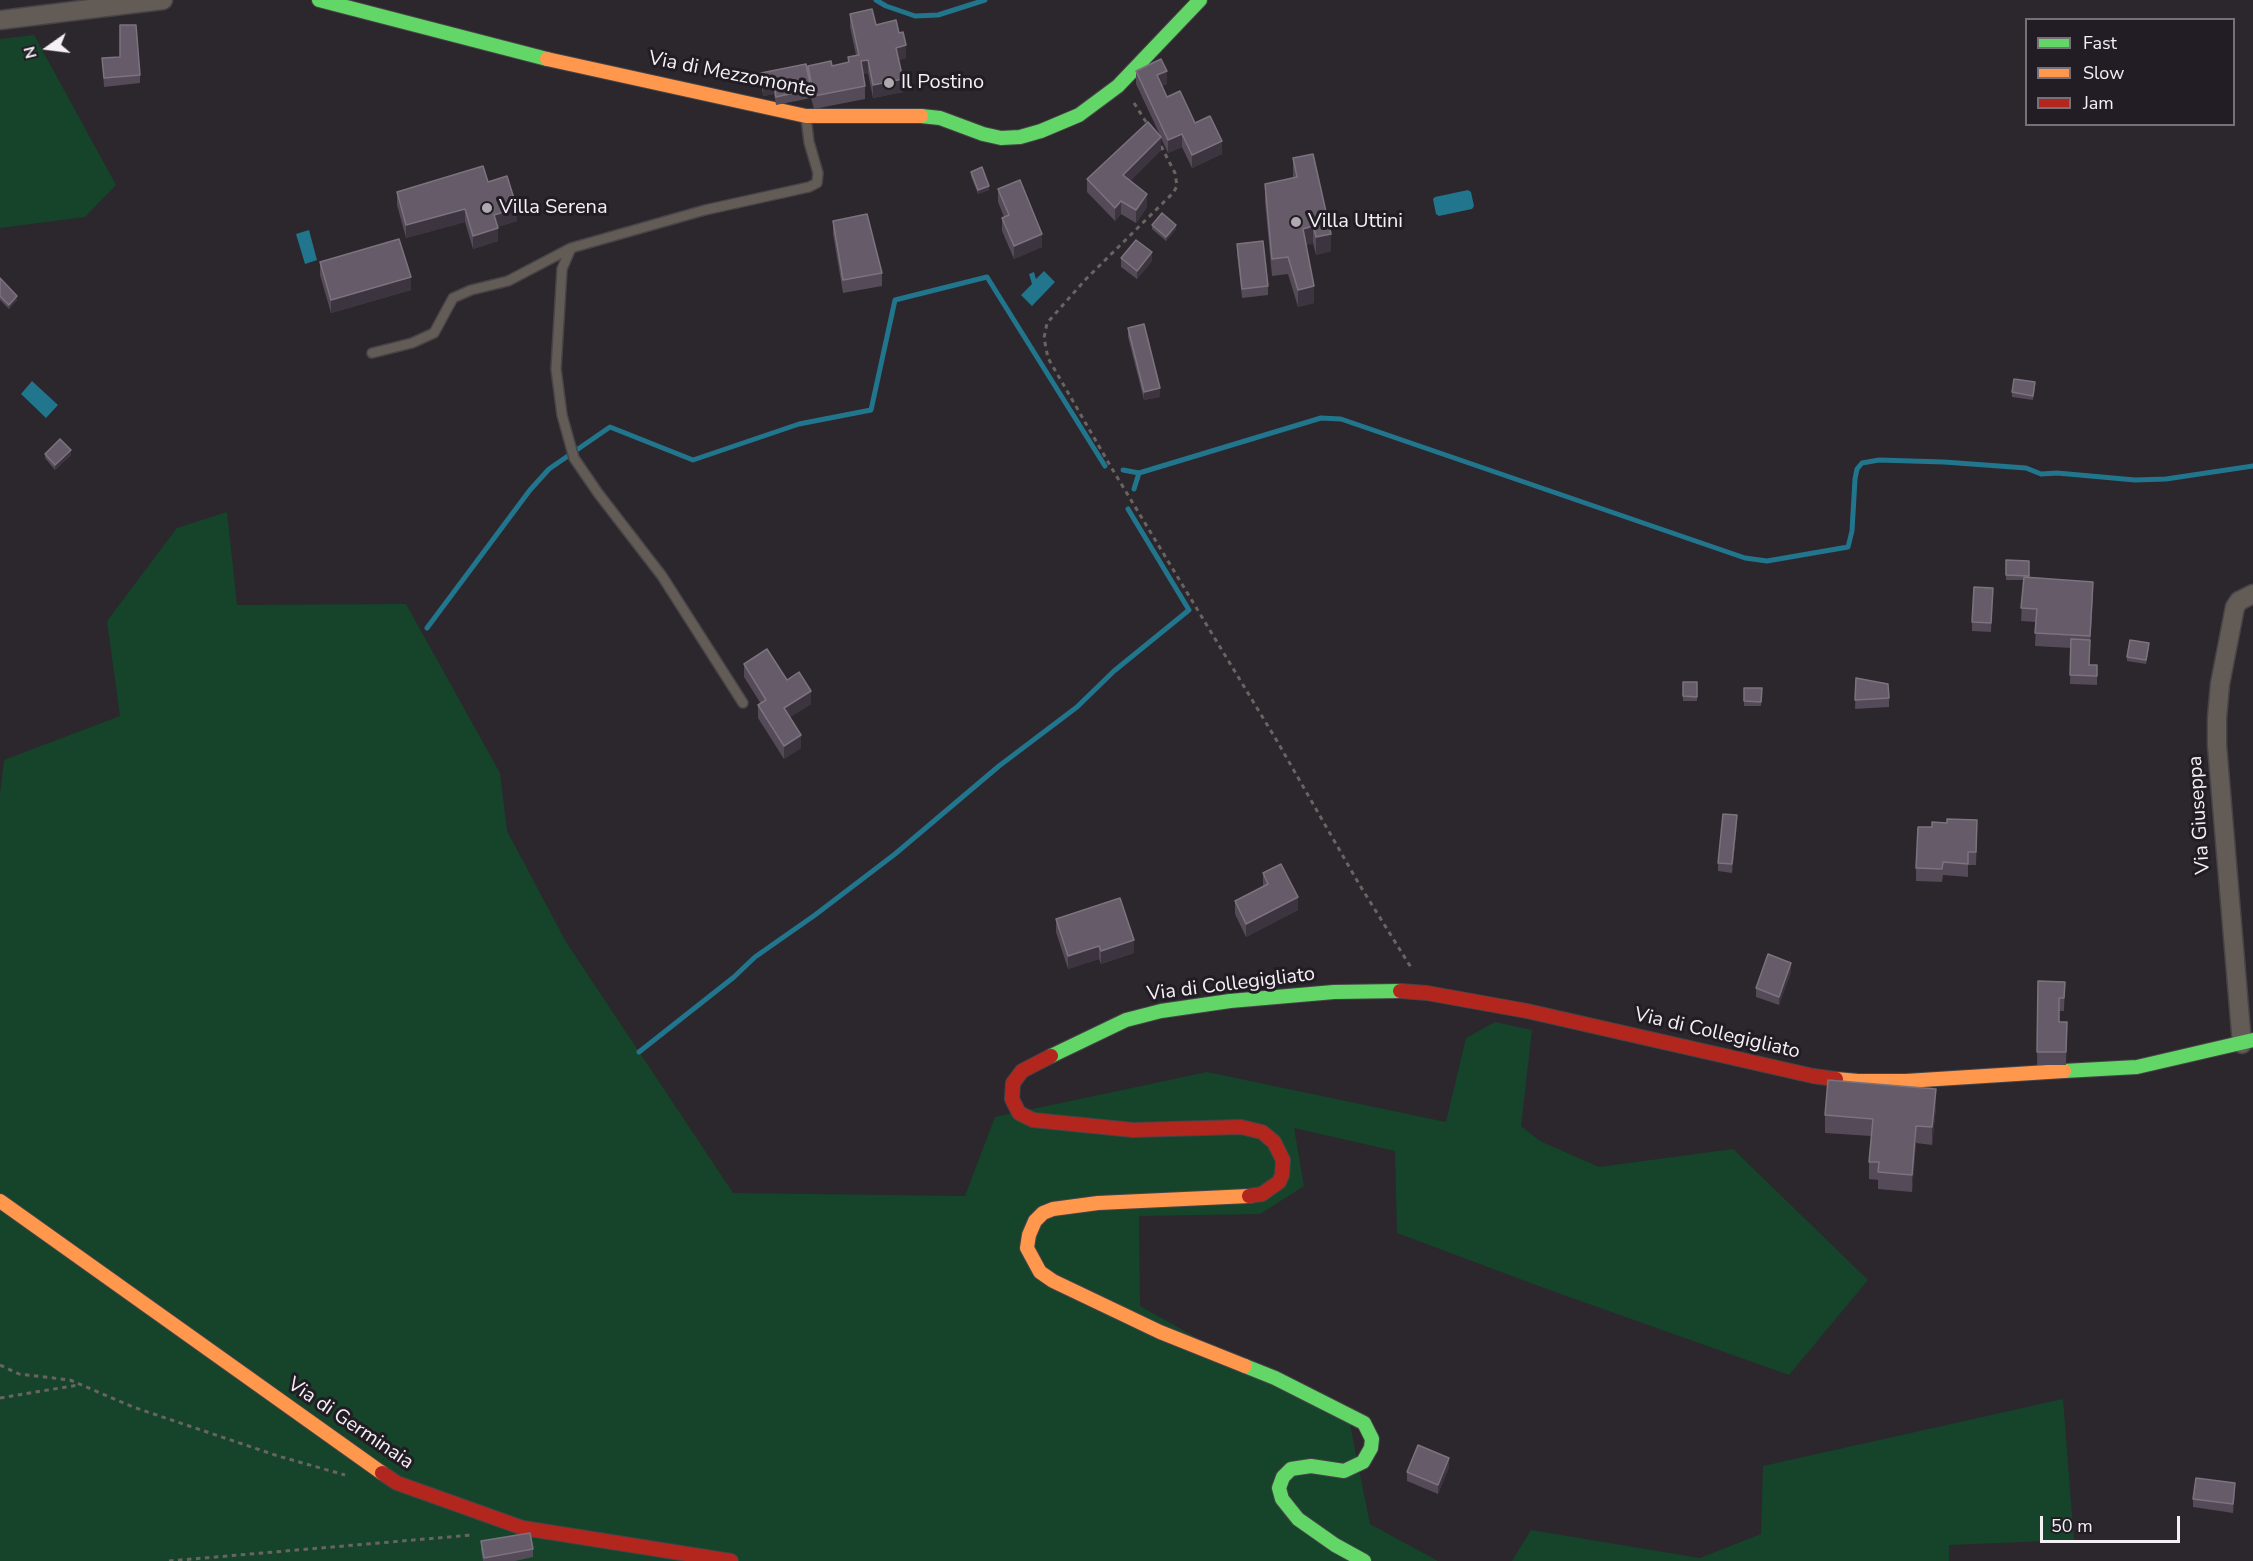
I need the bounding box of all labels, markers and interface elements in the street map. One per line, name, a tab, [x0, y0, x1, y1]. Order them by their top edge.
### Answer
north arrow	[18, 18, 78, 78]
legend	[2025, 18, 2235, 126]
text: Fast	[2083, 31, 2117, 55]
text: N	[18, 44, 43, 61]
street label: Via di Mezzomonte	[646, 47, 818, 103]
text: Slow	[2083, 61, 2124, 85]
place label: Il Postino	[901, 71, 984, 95]
marker: Il Postino	[882, 76, 896, 90]
text: Jam	[2083, 91, 2114, 115]
place label: Villa Serena	[499, 196, 608, 220]
marker: Villa Serena	[480, 201, 494, 215]
place label: Villa Uttini	[1308, 210, 1403, 234]
marker: Villa Uttini	[1289, 215, 1303, 229]
street label: Via Giuseppa	[2184, 755, 2216, 875]
street label: Via di Collegigliato	[1146, 963, 1316, 1007]
street label: Via di Collegigliato	[1632, 1003, 1802, 1065]
street label: Via di Germinaia	[282, 1373, 418, 1475]
scale bar	[2043, 1504, 2182, 1542]
text: 50 m	[2051, 1514, 2093, 1538]

